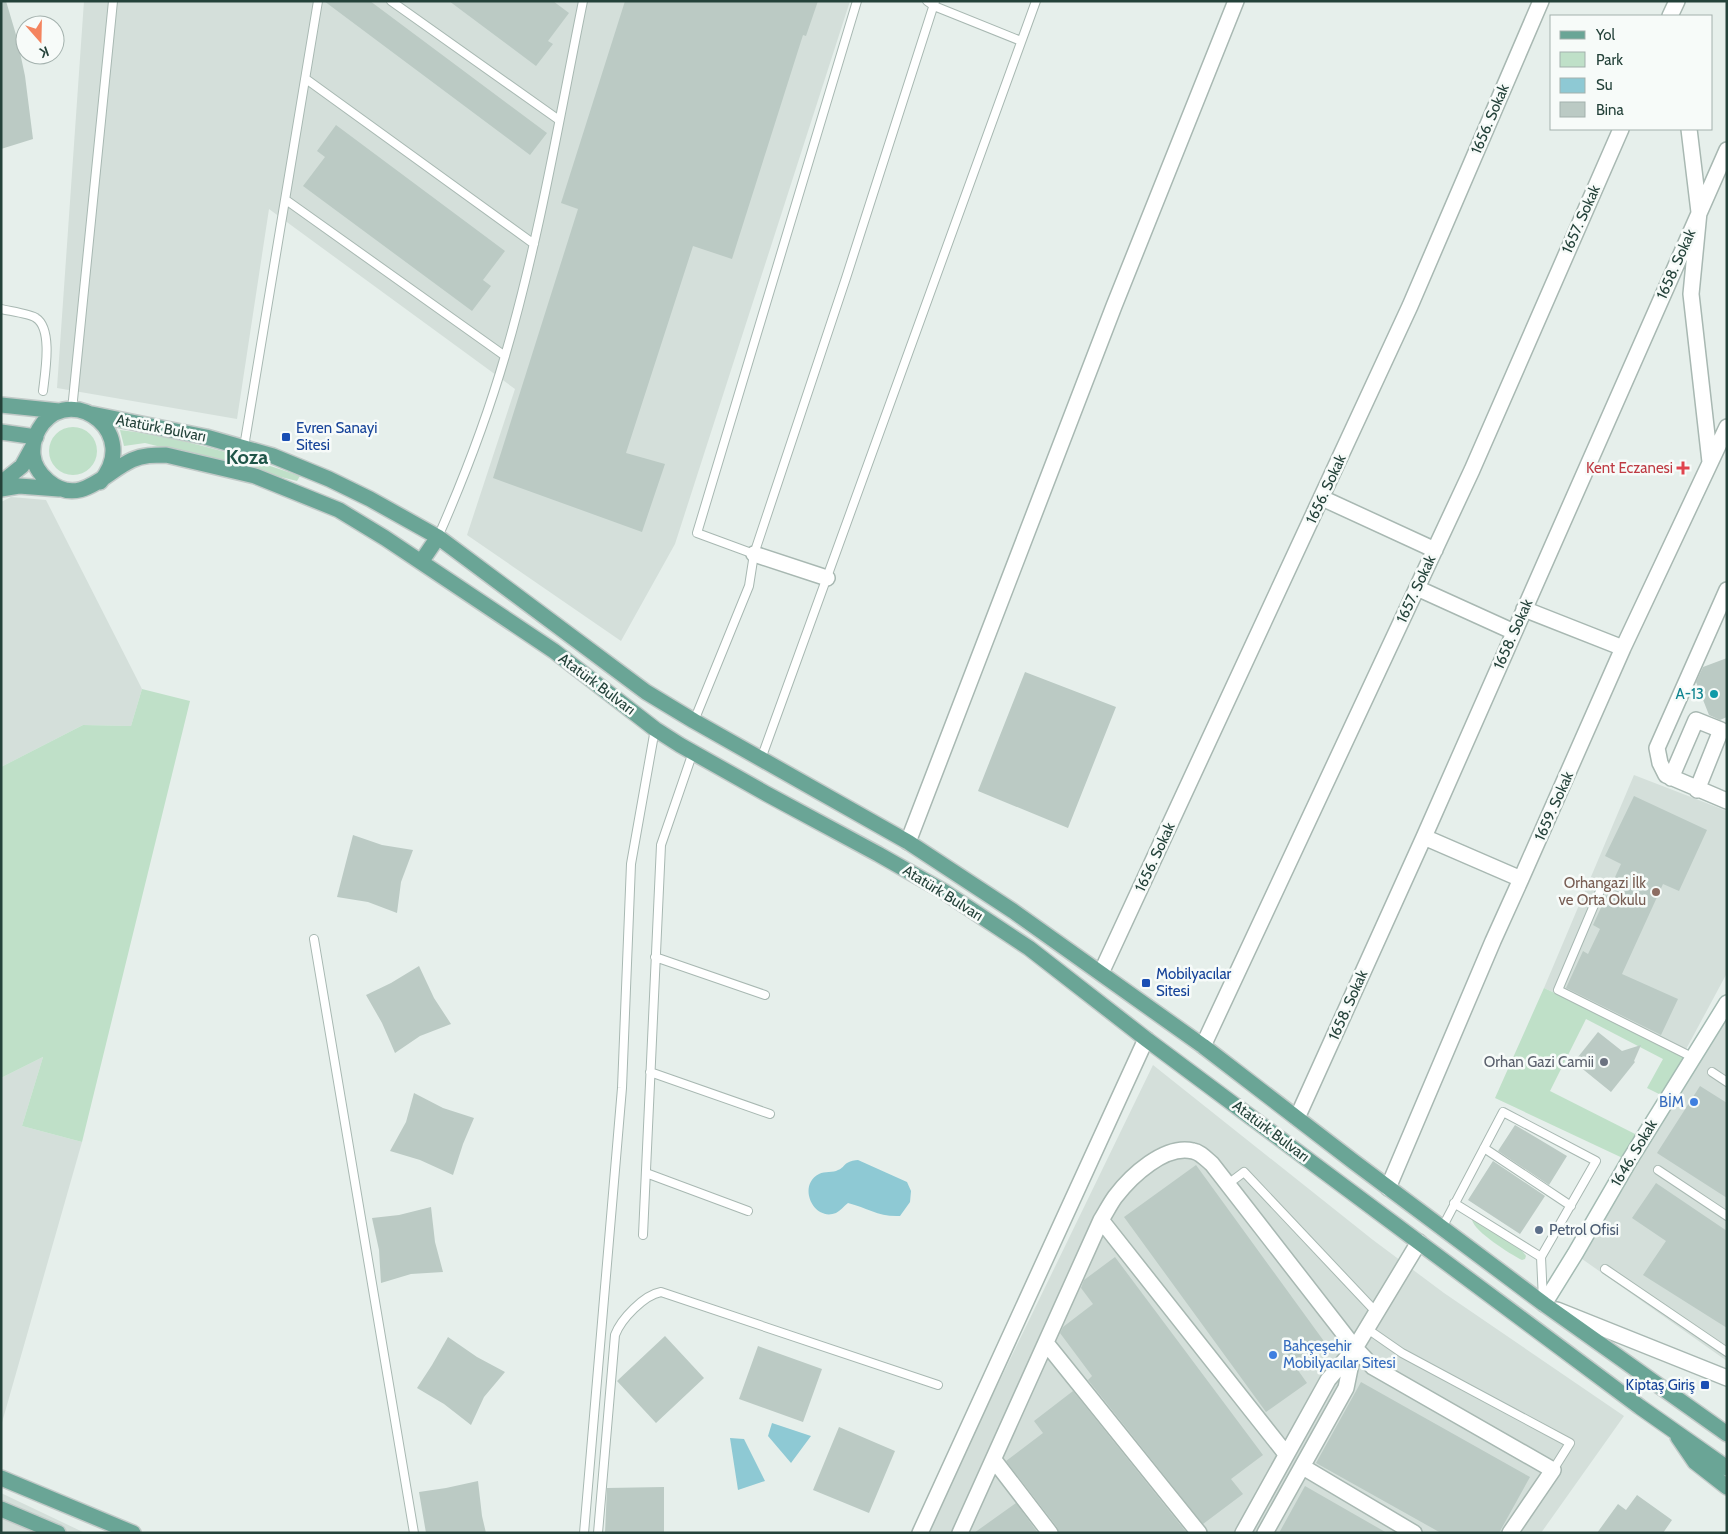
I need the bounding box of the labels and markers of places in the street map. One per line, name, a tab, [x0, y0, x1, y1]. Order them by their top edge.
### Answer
place label: Evren Sanayi Sitesi	[296, 419, 377, 454]
marker: Evren Sanayi Sitesi	[280, 431, 292, 443]
place label: Kent Eczanesi	[1586, 459, 1673, 477]
marker: Kent Eczanesi	[1677, 462, 1689, 474]
place label: A-13	[1676, 685, 1704, 703]
marker: A-13	[1708, 688, 1720, 700]
place label: Orhangazi İlk ve Orta Okulu	[1558, 873, 1646, 909]
marker: Orhangazi İlk ve Orta Okulu	[1650, 886, 1662, 898]
place label: Mobilyacılar Sitesi	[1156, 965, 1232, 1000]
marker: Mobilyacılar Sitesi	[1140, 977, 1152, 989]
place label: Orhan Gazi Camii	[1484, 1053, 1594, 1071]
marker: Orhan Gazi Camii	[1598, 1056, 1610, 1068]
place label: BİM	[1659, 1092, 1684, 1111]
marker: BİM	[1688, 1096, 1700, 1108]
place label: Petrol Ofisi	[1549, 1221, 1619, 1239]
marker: Petrol Ofisi	[1533, 1224, 1545, 1236]
place label: Bahçeşehir Mobilyacılar Sitesi	[1283, 1337, 1396, 1372]
marker: Bahçeşehir Mobilyacılar Sitesi	[1267, 1349, 1279, 1361]
place label: Kiptaş Giriş	[1626, 1376, 1695, 1394]
marker: Kiptaş Giriş	[1699, 1379, 1711, 1391]

